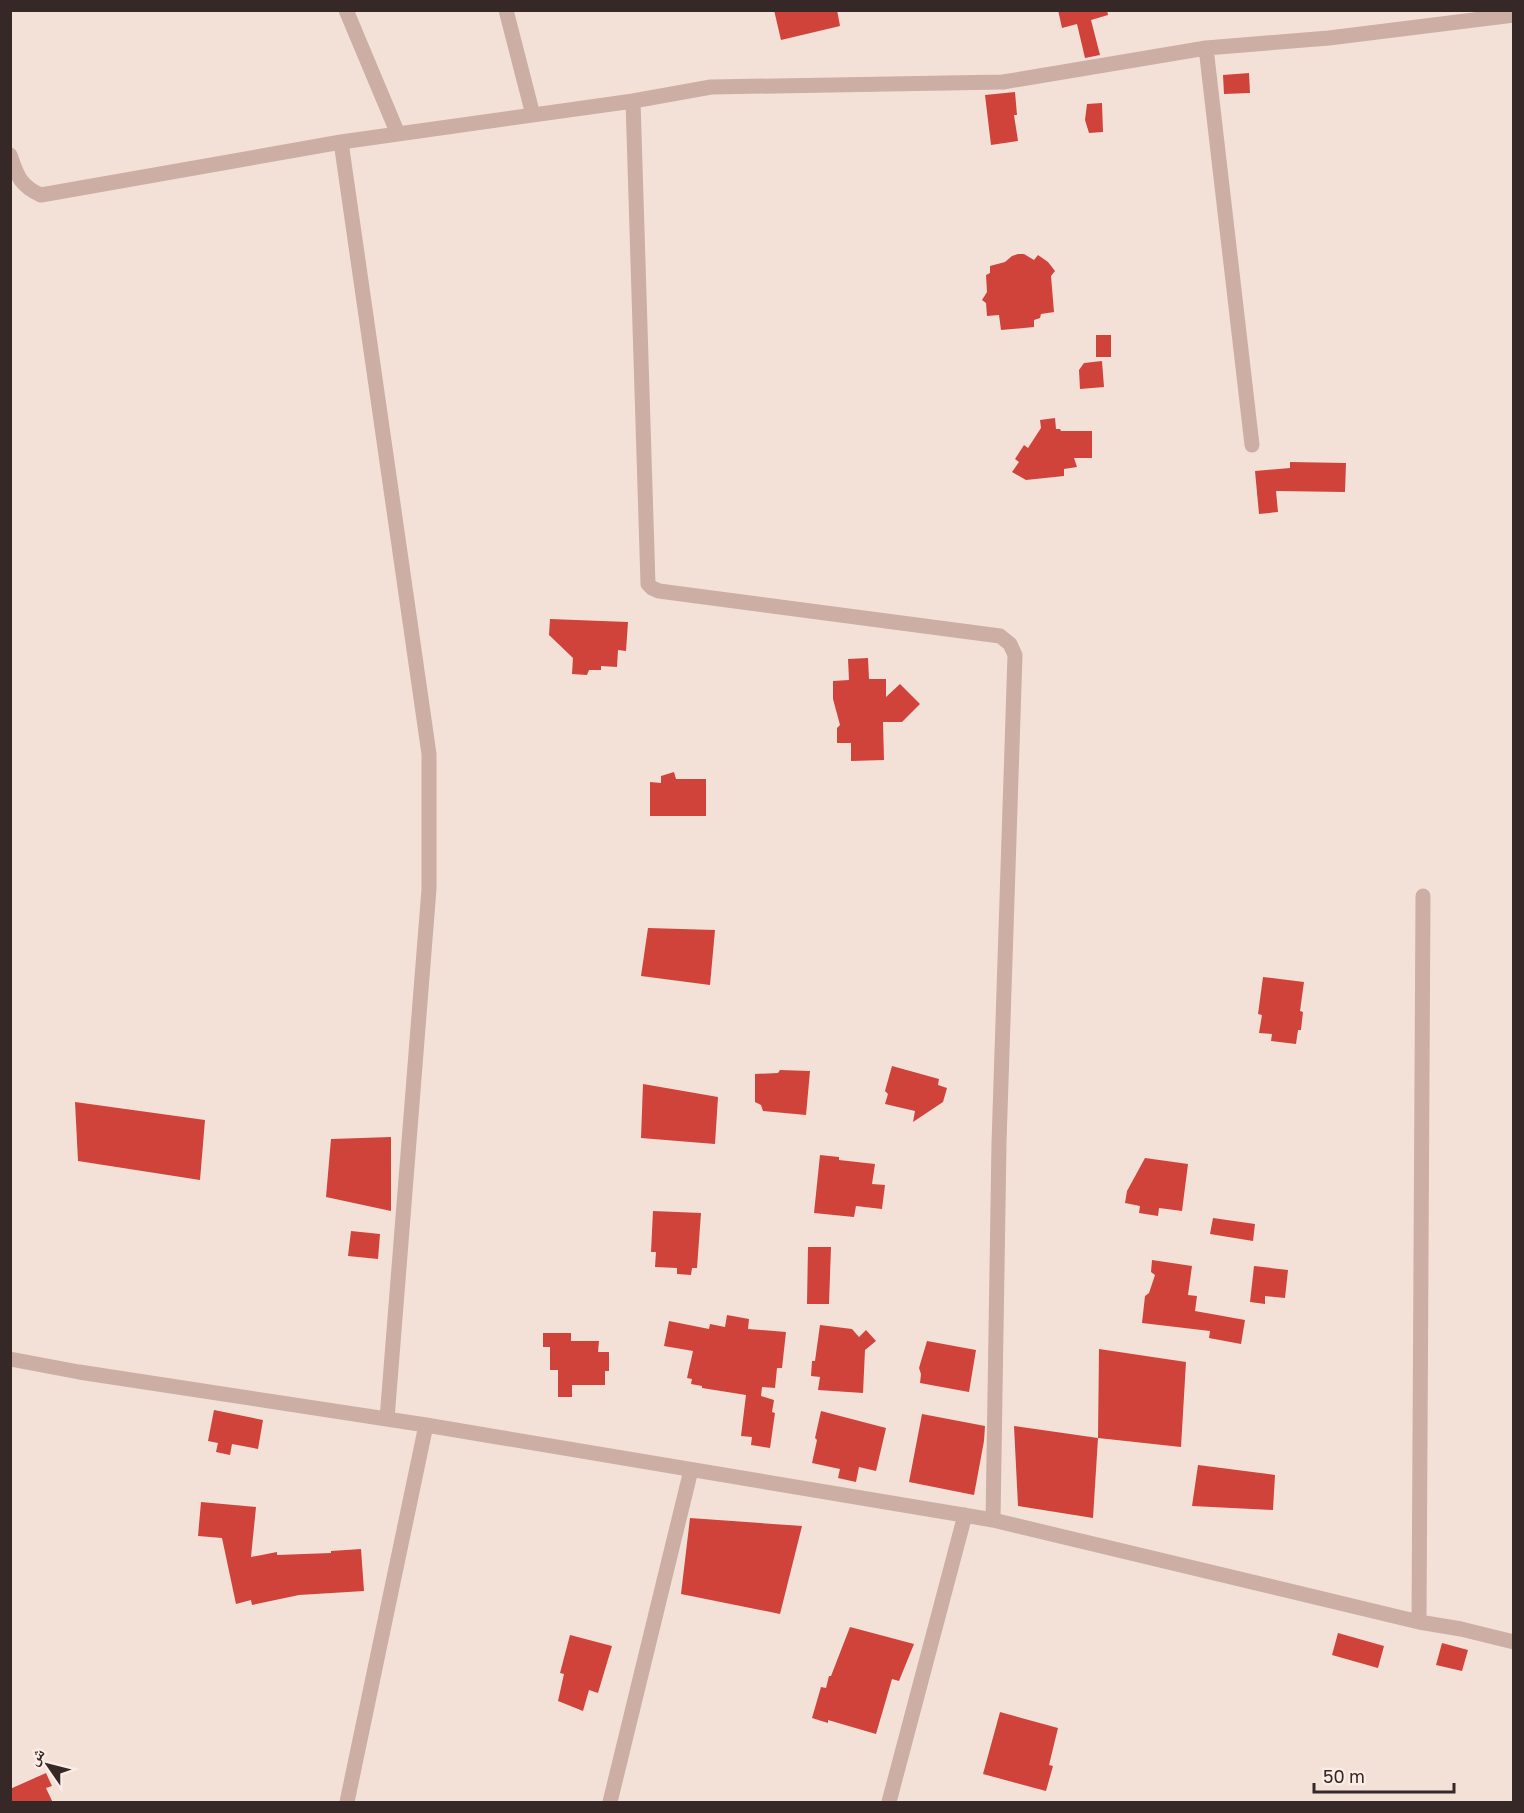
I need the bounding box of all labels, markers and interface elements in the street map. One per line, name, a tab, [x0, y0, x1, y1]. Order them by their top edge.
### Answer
north arrow	[18, 1735, 78, 1795]
text: ش	[23, 1744, 49, 1769]
scale bar	[1314, 1756, 1454, 1794]
text: 50 m	[1323, 1765, 1365, 1787]

